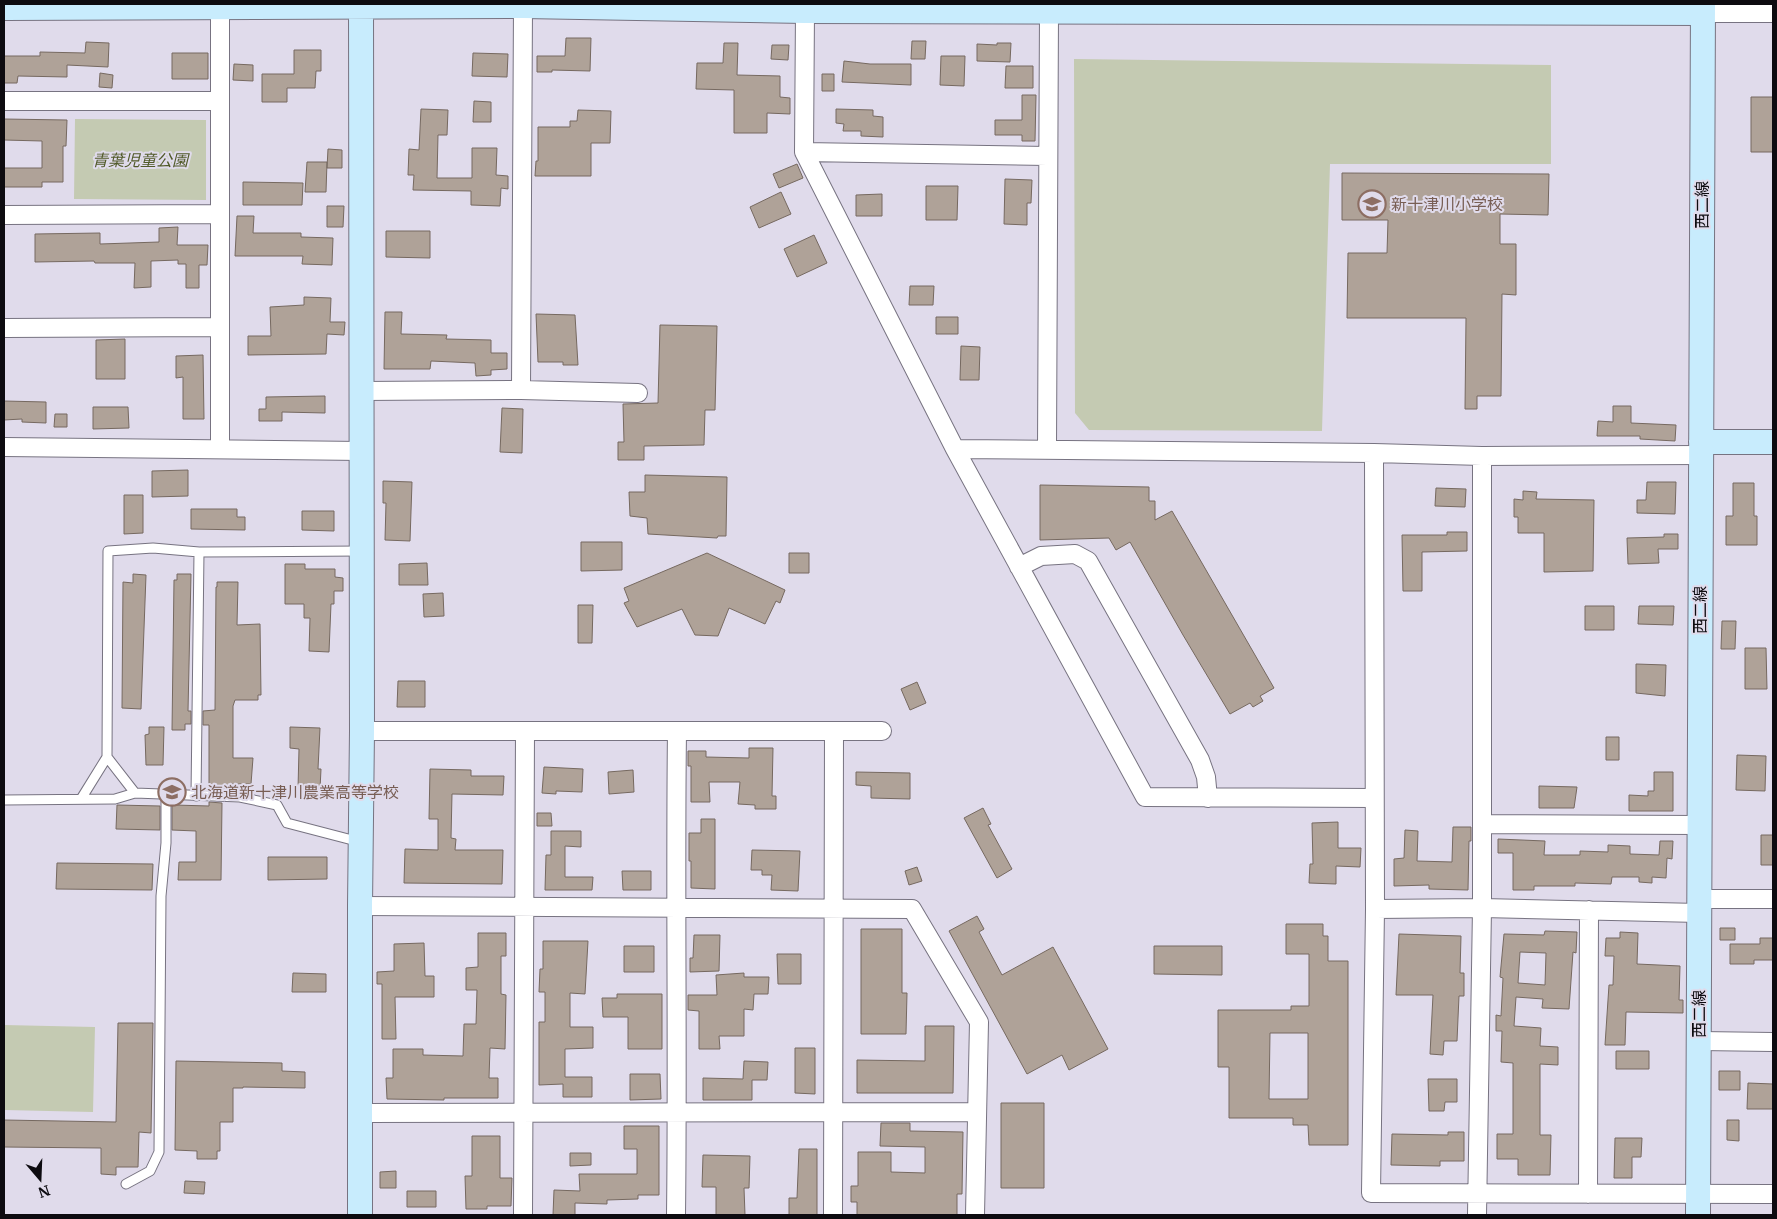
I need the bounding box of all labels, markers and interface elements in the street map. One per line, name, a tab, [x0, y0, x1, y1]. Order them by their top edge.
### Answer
park label: 青葉児童公園	[92, 150, 190, 170]
street label: 西二線	[1692, 181, 1712, 229]
school or university icon: 新十津川小学校	[1357, 189, 1387, 219]
place label: 新十津川小学校	[1391, 194, 1503, 214]
street label: 西二線	[1690, 586, 1710, 634]
school or university icon: 北海道新十津川農業高等学校	[157, 777, 187, 807]
place label: 北海道新十津川農業高等学校	[191, 782, 399, 802]
street label: 西二線	[1689, 990, 1709, 1038]
north arrow	[15, 1154, 65, 1204]
text: N	[36, 1181, 52, 1202]

